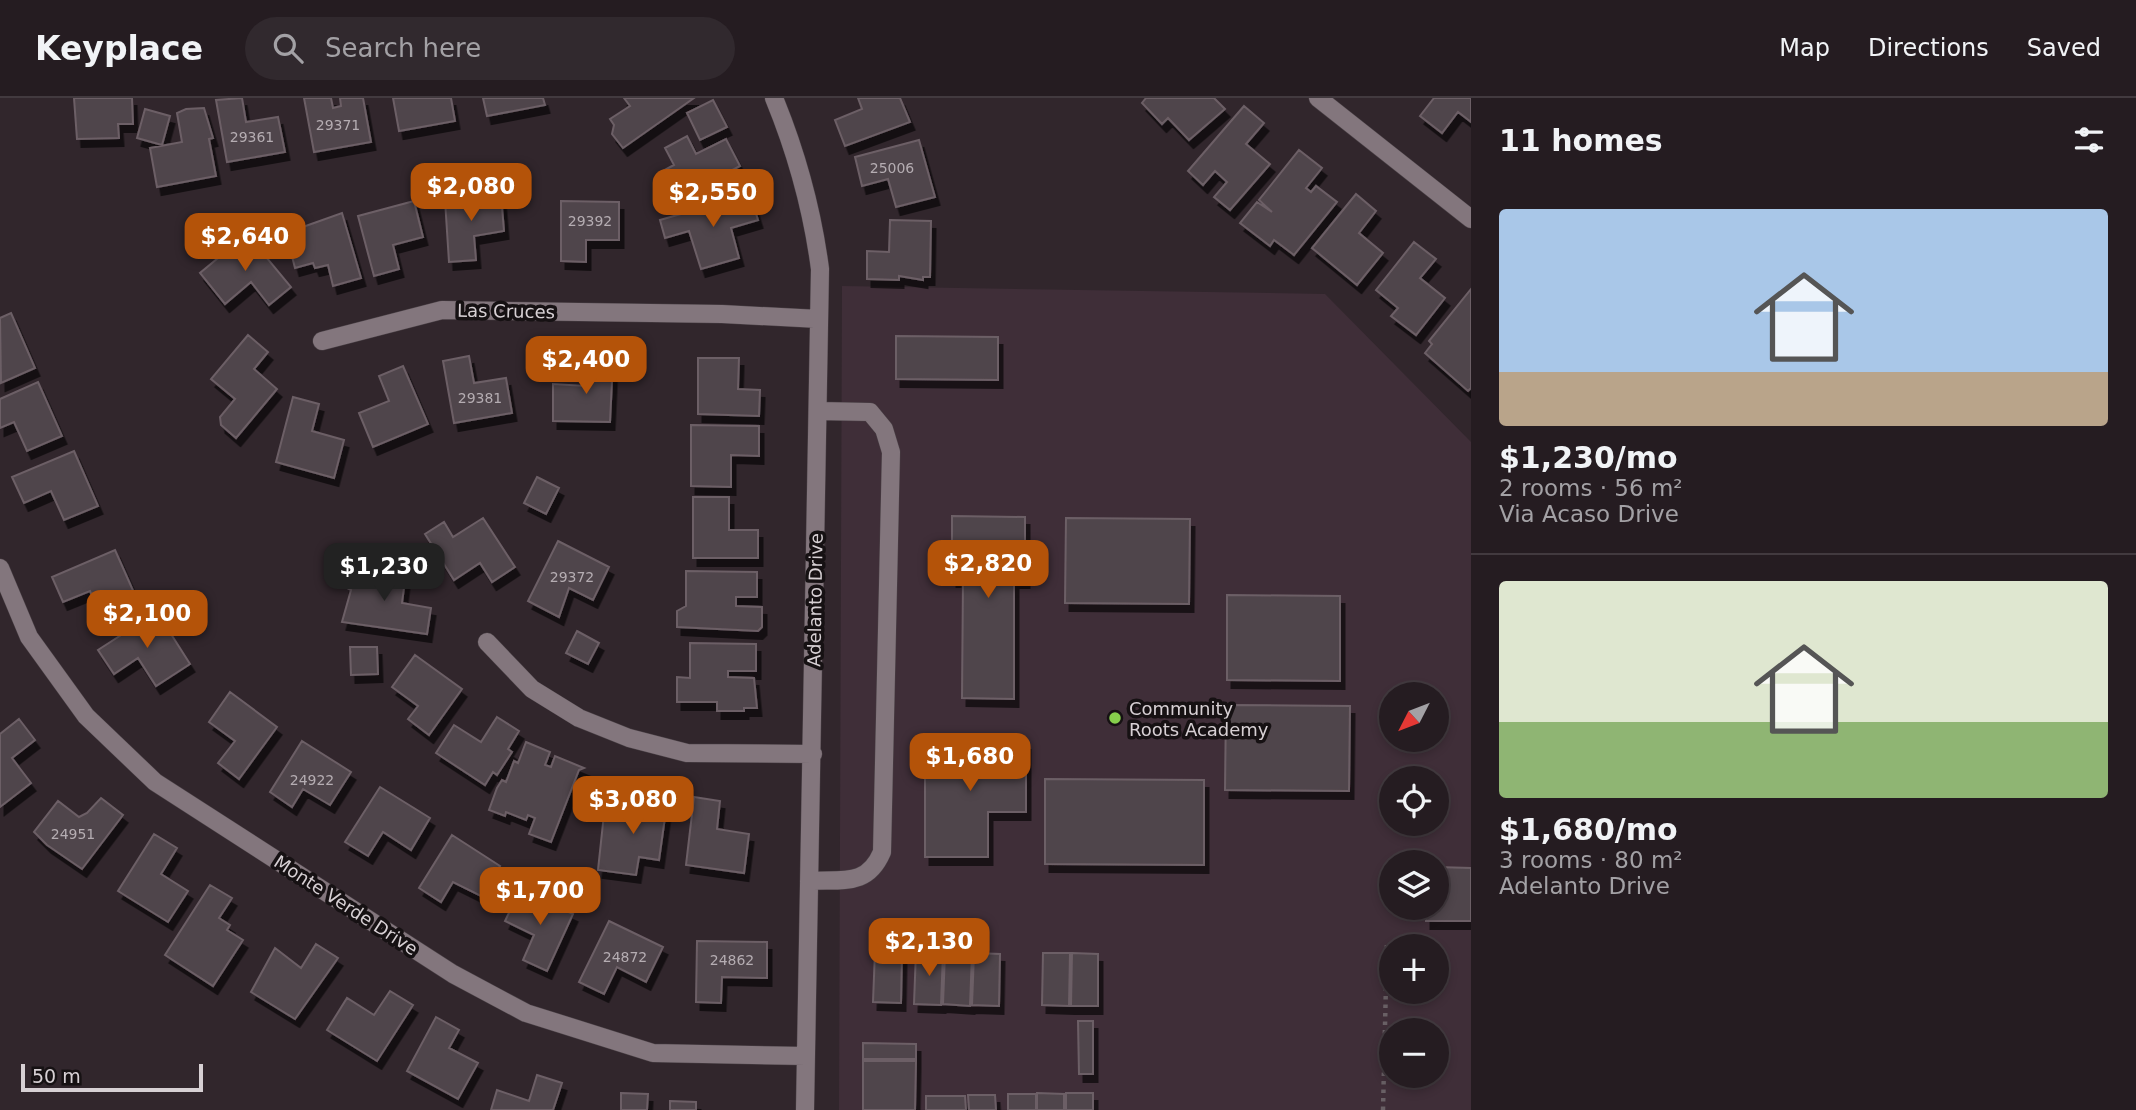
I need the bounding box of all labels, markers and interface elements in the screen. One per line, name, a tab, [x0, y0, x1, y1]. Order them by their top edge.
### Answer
search box	[245, 17, 735, 80]
text: Keyplace	[35, 29, 203, 68]
icon: search	[269, 29, 307, 67]
text: Search here	[325, 33, 481, 63]
text: Map	[1779, 34, 1830, 62]
text: Directions	[1868, 34, 1989, 62]
text: Saved	[2027, 34, 2101, 62]
house number: 29371	[316, 117, 360, 133]
icon: filters	[2070, 121, 2108, 159]
text: 11 homes	[1499, 123, 1663, 158]
house number: 29361	[230, 129, 274, 145]
house number: 25006	[870, 160, 914, 176]
pin: $2,080	[414, 164, 528, 223]
pin: $2,550	[656, 170, 770, 229]
text: $2,080	[427, 173, 515, 199]
text: $2,550	[669, 179, 757, 205]
house number: 29392	[568, 213, 612, 229]
pin: $2,640	[188, 214, 302, 273]
text: $2,640	[201, 223, 289, 249]
icon: home	[1741, 254, 1867, 380]
street label: Las Cruces	[457, 300, 555, 322]
pin: $2,400	[529, 336, 643, 396]
text: $2,400	[542, 346, 630, 372]
house number: 29381	[458, 390, 502, 406]
text: $1,230/mo	[1499, 440, 1678, 475]
text: 2 rooms · 56 m²	[1499, 475, 1683, 501]
text: Via Acaso Drive	[1499, 501, 1679, 527]
street label: Adelanto Drive	[803, 533, 827, 667]
pin: $2,820	[931, 540, 1045, 600]
pin: $1,230	[327, 544, 441, 603]
text: $2,820	[944, 550, 1032, 576]
text: $1,230	[340, 553, 428, 579]
house number: 29372	[550, 569, 594, 585]
pin: $2,100	[90, 590, 204, 650]
text: $2,100	[103, 600, 191, 626]
icon: home	[1741, 626, 1867, 752]
north arrow	[1379, 682, 1449, 752]
map controls	[1379, 682, 1449, 1088]
place label: Community Roots Academy	[1129, 698, 1269, 740]
marker: Community Roots Academy	[1107, 710, 1123, 726]
pin: $1,680	[913, 734, 1027, 793]
text: $1,680	[926, 743, 1014, 769]
button: locate	[1379, 766, 1449, 836]
house number: 24922	[290, 772, 334, 788]
pin: $3,080	[576, 776, 690, 836]
text: $3,080	[589, 786, 677, 812]
text: $1,680/mo	[1499, 812, 1678, 847]
house number: 24951	[51, 826, 95, 842]
text: 3 rooms · 80 m²	[1499, 847, 1683, 873]
button: layers	[1379, 850, 1449, 920]
street label: Monte Verde Drive	[270, 851, 422, 959]
pin: $1,700	[483, 868, 597, 927]
text: Adelanto Drive	[1499, 873, 1670, 899]
text: $1,700	[496, 877, 584, 903]
pin: $2,130	[872, 918, 986, 978]
text: $2,130	[885, 928, 973, 954]
button: +	[1379, 934, 1449, 1004]
house number: 24872	[603, 949, 647, 965]
house number: 24862	[710, 952, 754, 968]
button: −	[1379, 1018, 1449, 1088]
scale bar	[21, 1061, 203, 1093]
text: 50 m	[32, 1065, 81, 1087]

